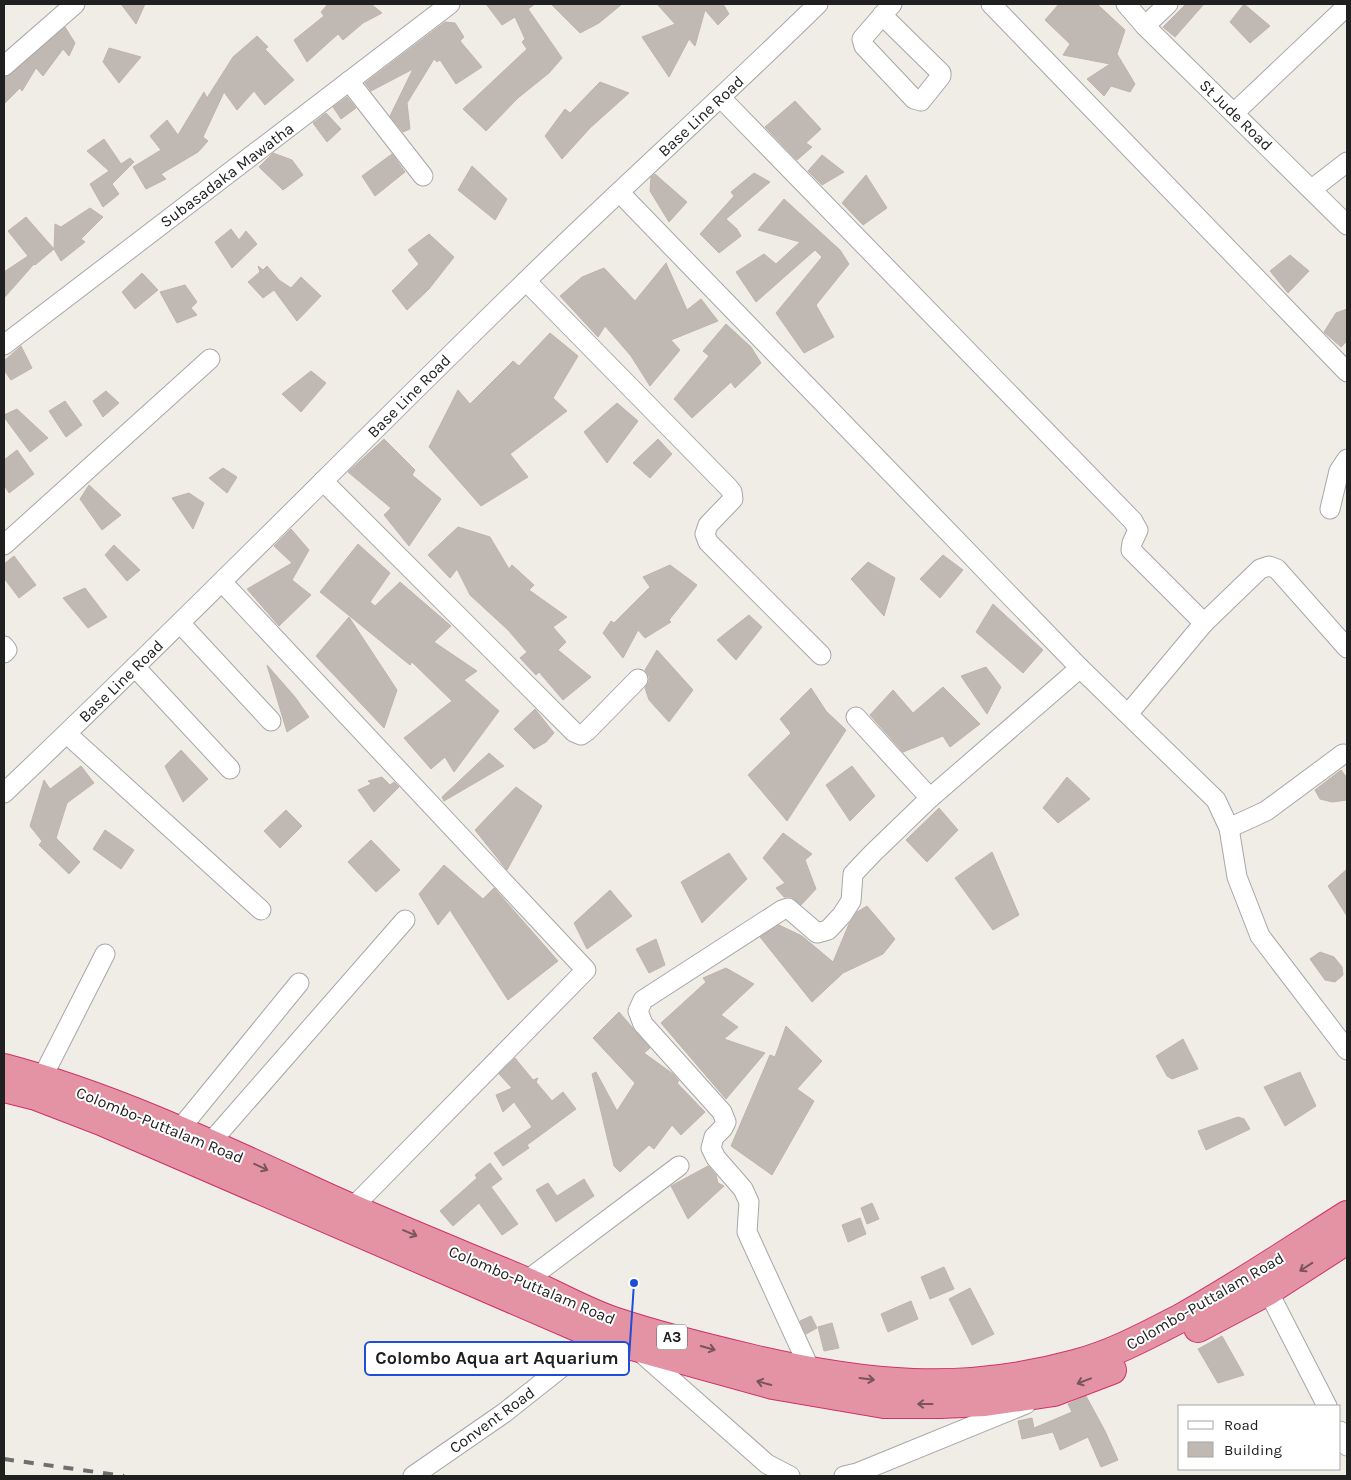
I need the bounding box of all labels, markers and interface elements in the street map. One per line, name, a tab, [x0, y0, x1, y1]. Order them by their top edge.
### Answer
street label: Base Line Road	[654, 72, 748, 160]
street label: St Jude Road	[1196, 76, 1276, 154]
street label: Subasadaka Mawatha	[157, 119, 297, 231]
street label: Base Line Road	[363, 350, 455, 442]
street label: Base Line Road	[75, 636, 167, 726]
street label: Colombo-Puttalam Road	[74, 1083, 246, 1167]
one-way arrow	[253, 1162, 268, 1172]
one-way arrow	[402, 1229, 417, 1238]
street label: Colombo-Puttalam Road	[446, 1241, 618, 1329]
street label: Colombo-Puttalam Road	[1123, 1248, 1287, 1354]
one-way arrow	[1300, 1262, 1314, 1272]
road number: A3	[657, 1324, 687, 1350]
callout: Colombo Aqua art Aquarium	[365, 1342, 629, 1375]
one-way arrow	[699, 1343, 715, 1353]
text: Colombo Aqua art Aquarium	[375, 1347, 619, 1369]
one-way arrow	[859, 1374, 875, 1384]
one-way arrow	[1077, 1377, 1093, 1386]
one-way arrow	[757, 1378, 773, 1387]
street label: Convent Road	[446, 1383, 538, 1457]
one-way arrow	[917, 1399, 934, 1409]
legend	[1178, 1405, 1341, 1470]
text: Road	[1224, 1416, 1259, 1434]
text: Building	[1224, 1441, 1282, 1459]

